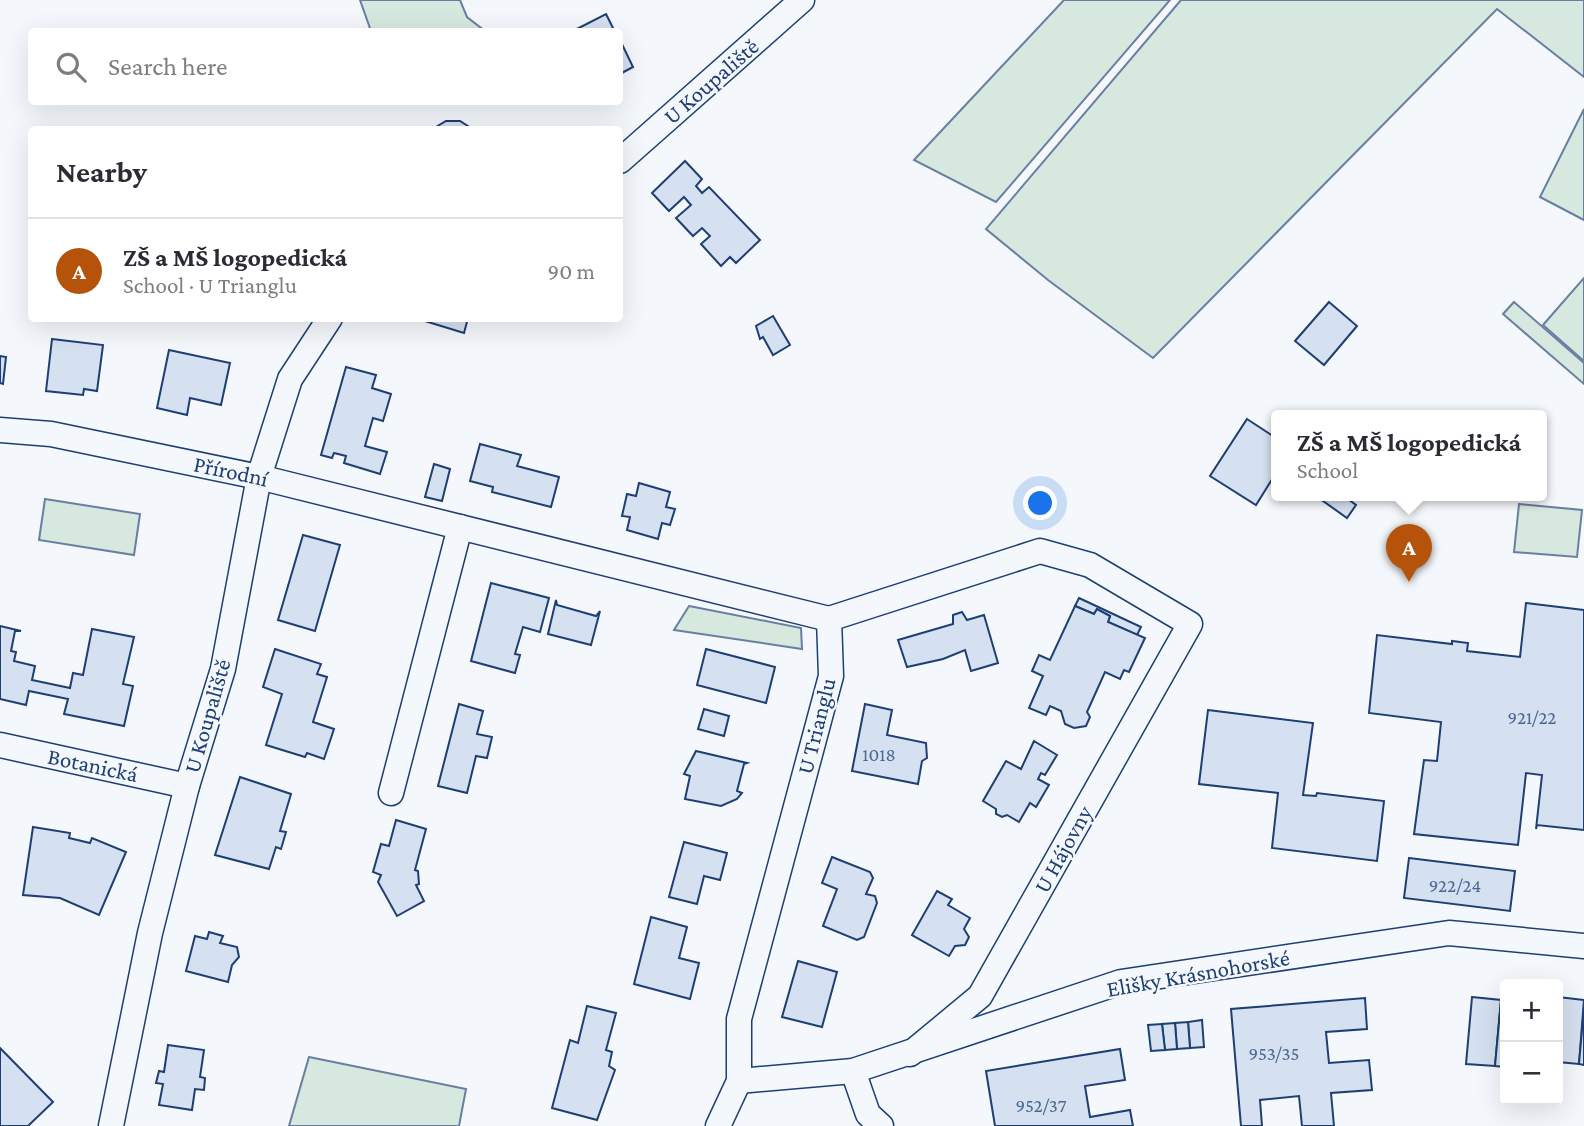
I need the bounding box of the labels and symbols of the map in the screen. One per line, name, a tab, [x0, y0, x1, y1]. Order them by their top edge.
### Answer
street label: U Koupaliště	[658, 33, 764, 129]
street label: Přírodní	[191, 450, 271, 492]
your location	[1023, 486, 1057, 520]
pin: A	[1386, 524, 1432, 582]
street label: U Koupaliště	[178, 656, 236, 776]
street label: U Trianglu	[791, 675, 841, 777]
house number: 921/22	[1508, 707, 1556, 728]
street label: Botanická	[46, 743, 141, 787]
house number: 1018	[862, 744, 896, 765]
street label: U Hájovny	[1028, 801, 1098, 897]
house number: 922/24	[1429, 875, 1481, 896]
street label: Elišky Krásnohorské	[1105, 944, 1291, 1002]
house number: 953/35	[1249, 1043, 1299, 1064]
house number: 952/37	[1016, 1095, 1067, 1116]

